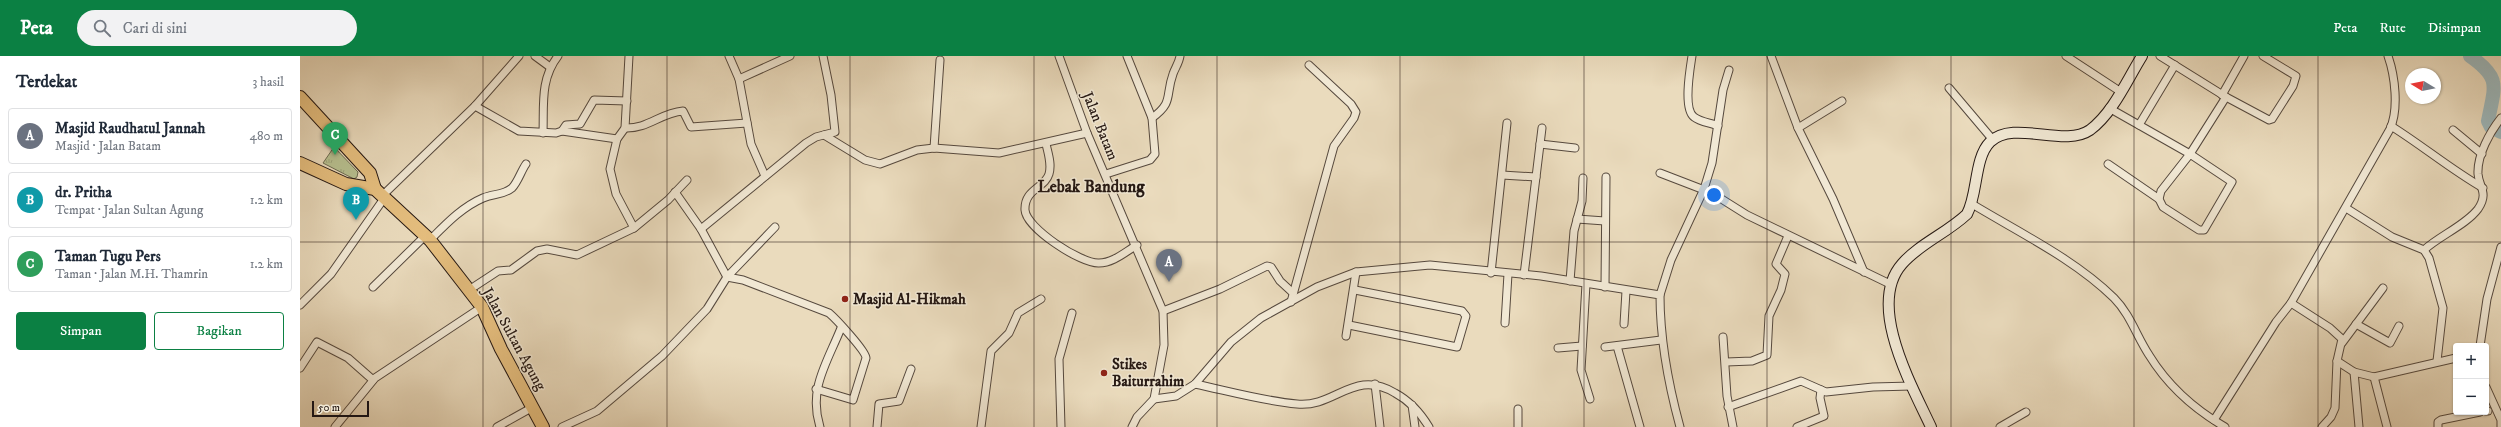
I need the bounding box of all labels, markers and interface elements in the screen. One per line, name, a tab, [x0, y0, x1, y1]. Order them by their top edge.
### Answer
search box	[77, 10, 357, 46]
text: Peta	[20, 17, 53, 40]
icon: search	[91, 17, 113, 39]
text: Cari di sini	[123, 19, 187, 38]
text: Peta	[2333, 19, 2358, 37]
text: Rute	[2380, 19, 2406, 37]
text: Disimpan	[2428, 19, 2481, 37]
north arrow	[2405, 68, 2441, 104]
text: Terdekat	[16, 71, 77, 93]
text: 3 hasil	[252, 74, 284, 90]
street label: Jalan Batam	[1077, 87, 1122, 163]
text: Masjid Raudhatul Jannah	[55, 119, 205, 138]
pin: C	[322, 122, 348, 155]
text: A	[26, 128, 34, 144]
text: 480 m	[249, 128, 283, 144]
text: Masjid · Jalan Batam	[55, 138, 161, 154]
district label: Lebak Bandung	[1037, 176, 1145, 198]
text: dr. Pritha	[55, 183, 112, 202]
your location	[1704, 185, 1724, 205]
pin: B	[343, 187, 369, 220]
text: B	[26, 192, 34, 208]
text: 1.2 km	[250, 192, 283, 208]
text: Tempat · Jalan Sultan Agung	[55, 202, 203, 218]
text: Taman Tugu Pers	[55, 247, 161, 266]
pin: A	[1156, 249, 1182, 282]
text: C	[26, 256, 34, 272]
text: 1.2 km	[250, 256, 283, 272]
text: Taman · Jalan M.H. Thamrin	[55, 266, 208, 282]
street label: Jalan Sultan Agung	[477, 282, 551, 395]
place label: Masjid Al-Hikmah	[853, 290, 966, 309]
marker: Masjid Al-Hikmah	[840, 294, 850, 304]
button: Simpan	[16, 312, 146, 350]
button: Bagikan	[154, 312, 284, 350]
map controls	[2453, 343, 2489, 415]
button: +	[2453, 343, 2489, 379]
place label: Stikes Baiturrahim	[1112, 355, 1185, 391]
marker: Stikes Baiturrahim	[1099, 368, 1109, 378]
button: −	[2453, 379, 2489, 415]
scale bar	[312, 399, 369, 418]
text: 50 m	[318, 401, 340, 415]

